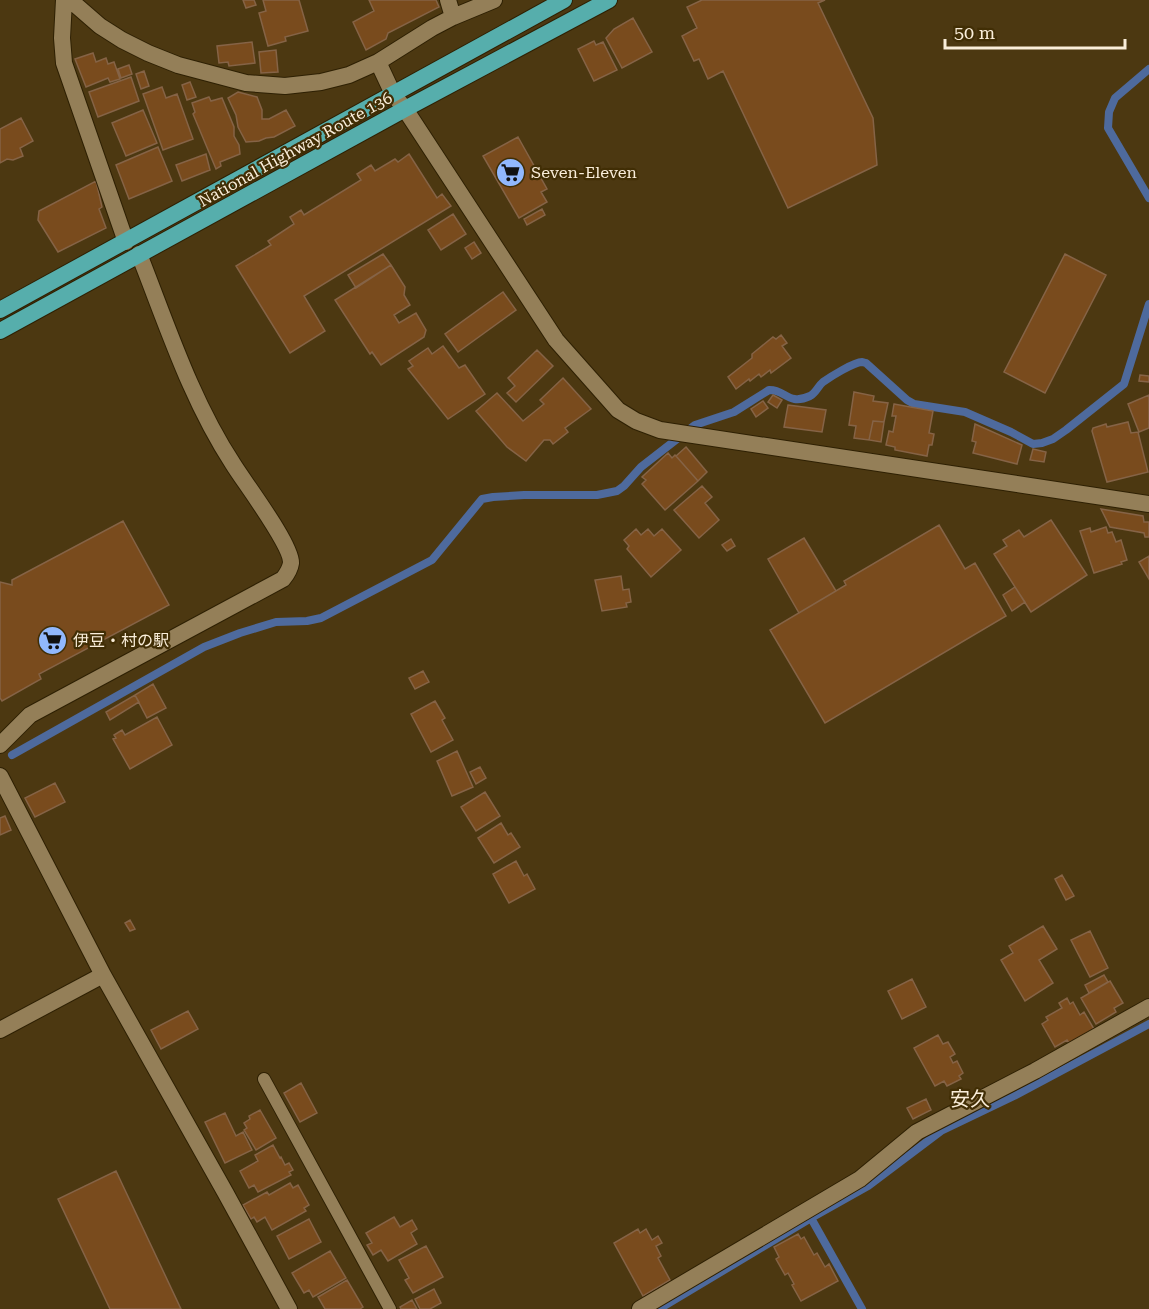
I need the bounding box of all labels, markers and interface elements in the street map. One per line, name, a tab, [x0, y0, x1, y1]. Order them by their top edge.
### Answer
scale bar	[945, 12, 1125, 50]
text: 50 m	[954, 22, 995, 43]
street label: National Highway Route 136	[195, 88, 395, 211]
supermarket icon: Seven-Eleven	[494, 156, 526, 188]
place label: Seven-Eleven	[531, 163, 637, 182]
supermarket icon: 伊豆・村の駅	[36, 624, 68, 656]
place label: 伊豆・村の駅	[73, 631, 169, 650]
district label: 安久	[950, 1087, 990, 1111]

